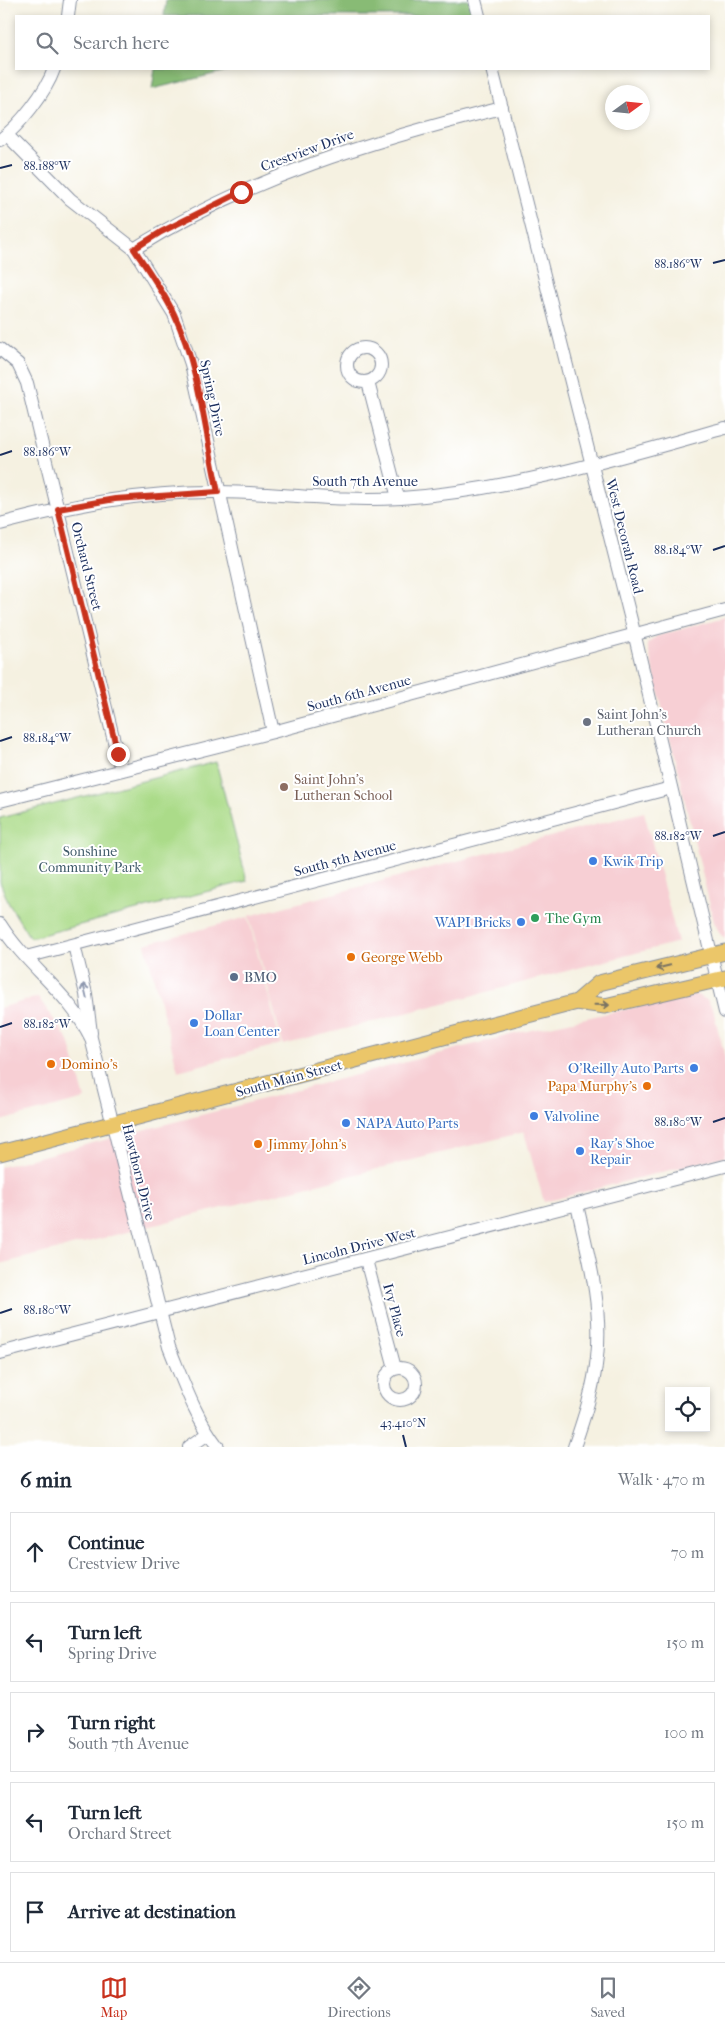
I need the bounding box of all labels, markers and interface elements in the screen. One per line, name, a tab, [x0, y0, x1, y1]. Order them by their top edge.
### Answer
search box	[15, 15, 710, 70]
icon: search	[33, 29, 61, 57]
text: Search here	[73, 32, 169, 54]
north arrow	[605, 85, 650, 130]
street label: Crestview Drive	[258, 126, 356, 175]
text: 88.188°W	[24, 159, 72, 173]
route start	[230, 181, 253, 204]
text: 88.186°W	[654, 257, 703, 271]
street label: Spring Drive	[196, 358, 229, 438]
text: 88.186°W	[23, 445, 72, 459]
street label: South 7th Avenue	[312, 473, 418, 490]
street label: West Decorah Road	[602, 476, 647, 596]
street label: Orchard Street	[67, 520, 106, 612]
text: 88.184°W	[654, 543, 703, 557]
street label: South 6th Avenue	[305, 671, 413, 715]
place label: Saint John's Lutheran Church	[597, 706, 702, 739]
marker: Saint John's Lutheran Church	[581, 716, 593, 728]
text: 88.184°W	[23, 731, 72, 745]
route end	[107, 743, 130, 766]
place label: Saint John's Lutheran School	[294, 771, 393, 804]
marker: Saint John's Lutheran School	[278, 781, 290, 793]
text: 88.182°W	[654, 829, 703, 843]
street label: South 5th Avenue	[292, 837, 398, 880]
park label: Sonshine Community Park	[39, 843, 142, 876]
place label: Kwik Trip	[603, 853, 664, 870]
marker: Kwik Trip	[587, 855, 599, 867]
place label: The Gym	[545, 910, 602, 927]
marker: The Gym	[529, 912, 541, 924]
place label: WAPI Bricks	[434, 914, 511, 931]
marker: WAPI Bricks	[515, 916, 527, 928]
place label: George Webb	[361, 949, 443, 966]
marker: George Webb	[345, 951, 357, 963]
one-way arrow	[656, 963, 672, 972]
place label: BMO	[244, 969, 277, 986]
marker: BMO	[228, 971, 240, 983]
one-way arrow	[80, 983, 89, 999]
one-way arrow	[593, 1000, 609, 1010]
place label: Dollar Loan Center	[204, 1007, 280, 1040]
text: 88.182°W	[23, 1017, 72, 1031]
marker: Dollar Loan Center	[188, 1017, 200, 1029]
place label: Domino's	[61, 1056, 118, 1073]
street label: South Main Street	[234, 1056, 344, 1101]
marker: Domino's	[45, 1058, 57, 1070]
place label: O'Reilly Auto Parts	[568, 1060, 684, 1077]
marker: O'Reilly Auto Parts	[688, 1062, 700, 1074]
place label: Papa Murphy's	[548, 1078, 637, 1095]
marker: Papa Murphy's	[641, 1080, 653, 1092]
place label: Valvoline	[543, 1108, 599, 1125]
marker: Valvoline	[528, 1110, 540, 1122]
place label: NAPA Auto Parts	[356, 1115, 458, 1132]
text: 88.180°W	[654, 1115, 703, 1129]
marker: NAPA Auto Parts	[340, 1117, 352, 1129]
street label: Hawthorn Drive	[118, 1122, 159, 1222]
place label: Ray's Shoe Repair	[590, 1135, 655, 1168]
place label: Jimmy John's	[267, 1136, 347, 1153]
marker: Jimmy John's	[252, 1138, 264, 1150]
marker: Ray's Shoe Repair	[574, 1145, 586, 1157]
street label: Lincoln Drive West	[301, 1224, 417, 1269]
street label: Ivy Place	[379, 1282, 410, 1339]
text: 88.180°W	[23, 1303, 72, 1317]
map controls	[665, 1387, 710, 1432]
button: locate	[665, 1387, 710, 1432]
text: 43.410°N	[380, 1416, 426, 1430]
text: 6 min	[20, 1468, 72, 1492]
text: Walk · 470 m	[618, 1470, 705, 1489]
text: Continue	[68, 1532, 144, 1554]
icon: ahead	[21, 1538, 49, 1566]
text: 70 m	[671, 1543, 704, 1562]
text: Crestview Drive	[68, 1554, 180, 1573]
text: Turn left	[68, 1622, 142, 1644]
icon: left	[21, 1628, 49, 1656]
text: 150 m	[666, 1633, 704, 1652]
text: Spring Drive	[68, 1644, 157, 1663]
text: Turn right	[68, 1712, 155, 1734]
icon: right	[21, 1718, 49, 1746]
text: 100 m	[664, 1723, 704, 1742]
text: South 7th Avenue	[68, 1734, 189, 1753]
text: Turn left	[68, 1802, 142, 1824]
icon: left	[21, 1808, 49, 1836]
text: 150 m	[666, 1813, 704, 1832]
text: Orchard Street	[68, 1824, 172, 1843]
icon: arrive	[21, 1898, 49, 1926]
text: Arrive at destination	[68, 1901, 236, 1923]
tab: Map	[100, 1974, 128, 2021]
tab: Directions	[328, 1974, 391, 2021]
tab: Saved	[590, 1974, 625, 2021]

